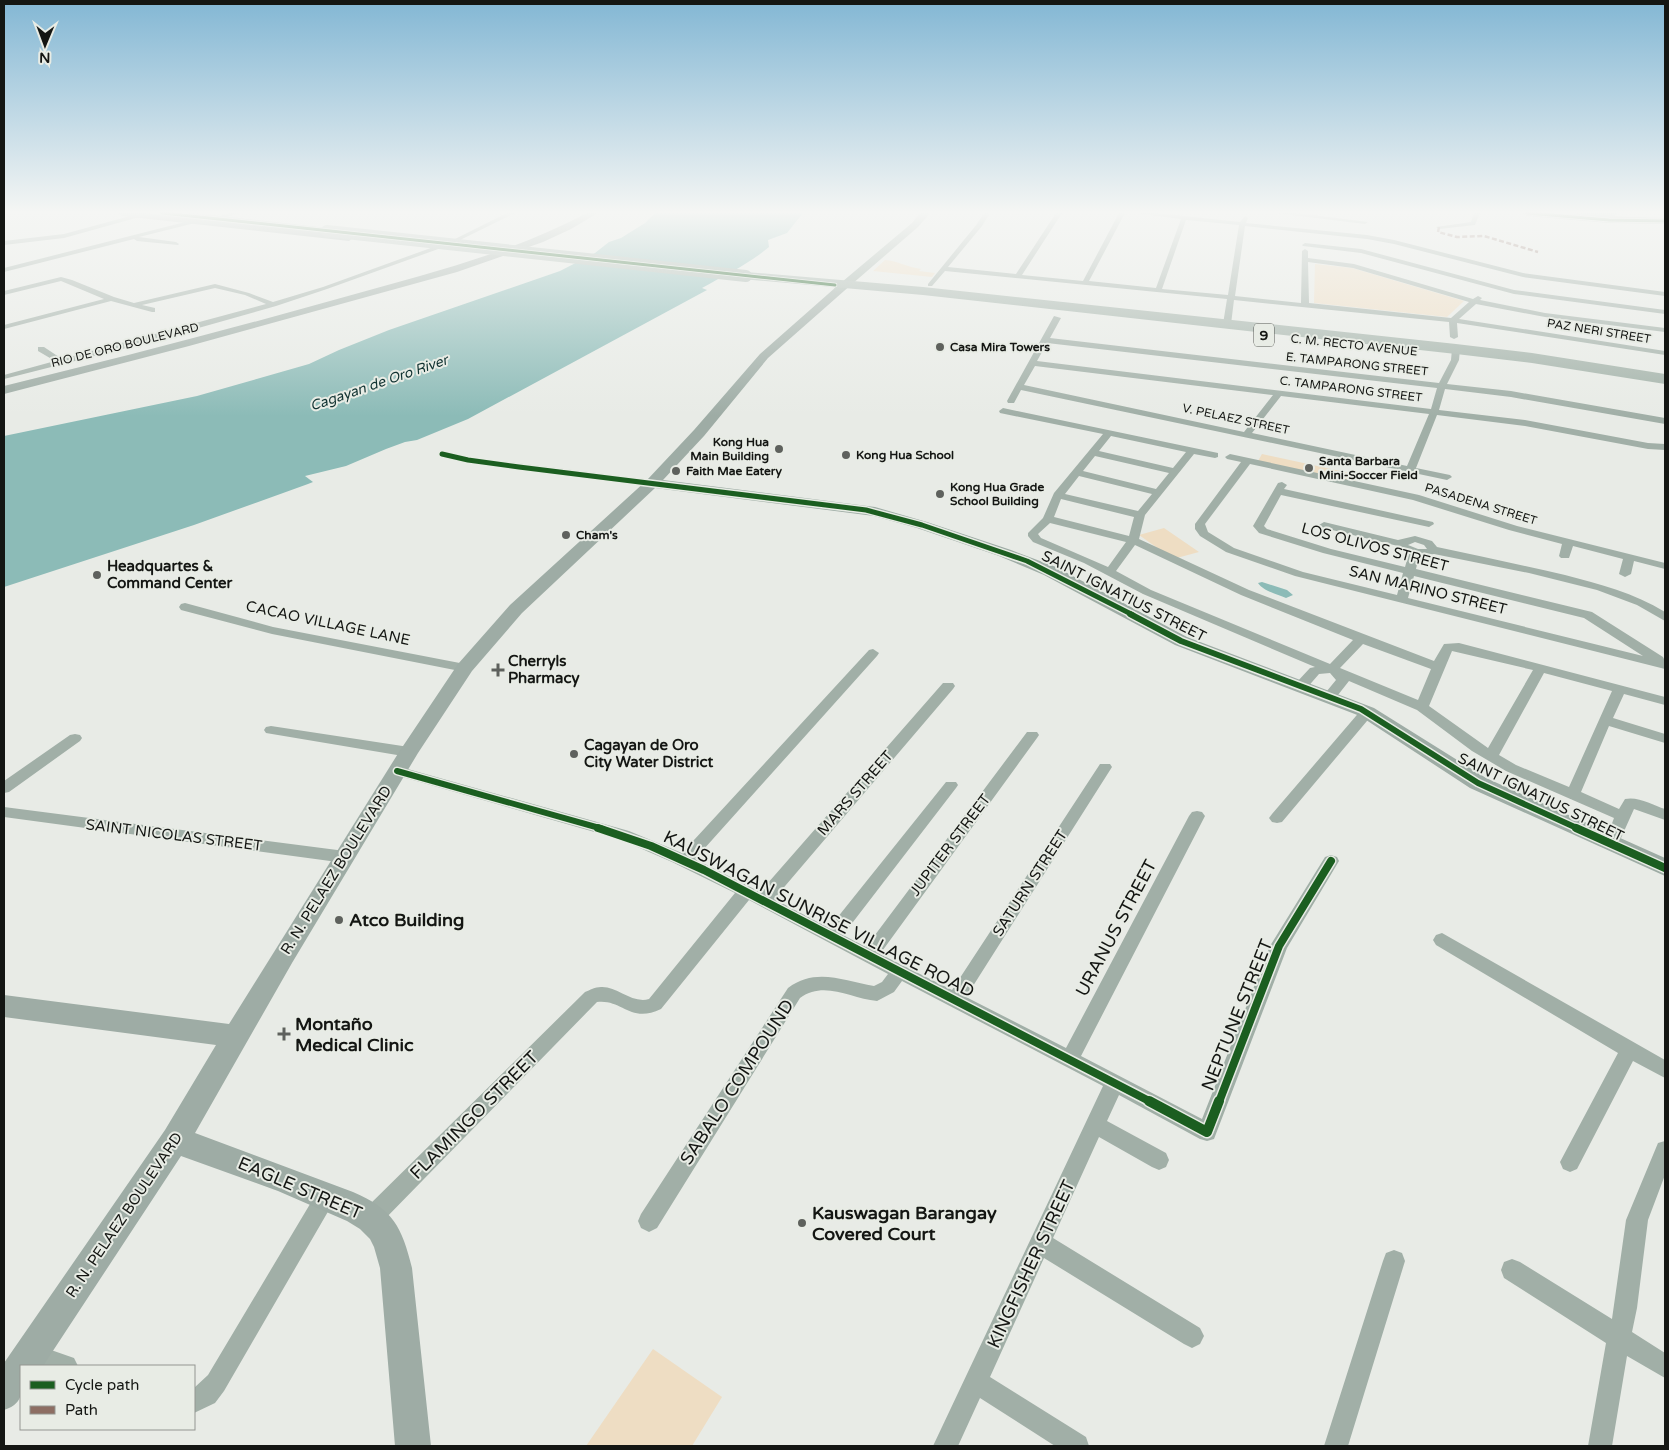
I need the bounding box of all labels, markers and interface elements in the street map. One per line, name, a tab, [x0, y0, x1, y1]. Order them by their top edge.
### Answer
north arrow	[20, 20, 70, 70]
text: N	[39, 49, 51, 66]
street label: PAZ NERI STREET	[1546, 316, 1653, 346]
street label: RIO DE ORO BOULEVARD	[50, 320, 200, 370]
road number: 9	[1254, 324, 1274, 346]
street label: C. M. RECTO AVENUE	[1290, 331, 1418, 359]
place label: Casa Mira Towers	[950, 340, 1050, 354]
marker: Casa Mira Towers	[934, 341, 946, 353]
street label: E. TAMPARONG STREET	[1285, 350, 1430, 379]
water label: Cagayan de Oro River	[308, 351, 452, 415]
street label: C. TAMPARONG STREET	[1279, 373, 1424, 405]
street label: V. PELAEZ STREET	[1181, 401, 1291, 437]
place label: Kong Hua Main Building	[690, 435, 769, 464]
marker: Kong Hua Main Building	[773, 443, 785, 455]
place label: Kong Hua School	[856, 448, 954, 463]
marker: Kong Hua School	[840, 449, 852, 461]
place label: Santa Barbara Mini-Soccer Field	[1319, 454, 1418, 482]
marker: Santa Barbara Mini-Soccer Field	[1303, 462, 1315, 474]
place label: Faith Mae Eatery	[686, 464, 782, 479]
marker: Faith Mae Eatery	[670, 465, 682, 477]
place label: Kong Hua Grade School Building	[950, 480, 1044, 509]
street label: PASADENA STREET	[1423, 480, 1539, 528]
marker: Kong Hua Grade School Building	[934, 488, 946, 500]
street label: LOS OLIVOS STREET	[1300, 519, 1450, 575]
place label: Cham's	[576, 528, 618, 542]
marker: Cham's	[560, 529, 572, 541]
street label: SAINT IGNATIUS STREET	[1039, 547, 1209, 645]
place label: Headquartes & Command Center	[107, 557, 233, 592]
street label: SAN MARINO STREET	[1347, 562, 1509, 618]
marker: Headquartes & Command Center	[91, 569, 103, 581]
street label: CACAO VILLAGE LANE	[244, 597, 412, 649]
place label: Cherryls Pharmacy	[508, 652, 580, 688]
marker: Cherryls Pharmacy	[492, 664, 504, 676]
place label: Cagayan de Oro City Water District	[584, 736, 714, 772]
street label: MARS STREET	[813, 747, 897, 839]
marker: Cagayan de Oro City Water District	[568, 748, 580, 760]
street label: SAINT IGNATIUS STREET	[1455, 749, 1627, 845]
street label: R. N. PELAEZ BOULEVARD	[277, 782, 395, 958]
street label: JUPITER STREET	[906, 791, 994, 899]
street label: SAINT NICOLAS STREET	[85, 815, 263, 855]
street label: KAUSWAGAN SUNRISE VILLAGE ROAD	[660, 826, 978, 1002]
street label: SATURN STREET	[989, 826, 1071, 940]
street label: URANUS STREET	[1071, 856, 1161, 1000]
place label: Atco Building	[349, 909, 464, 931]
marker: Atco Building	[333, 914, 345, 926]
street label: NEPTUNE STREET	[1197, 936, 1277, 1094]
street label: SABALO COMPOUND	[675, 995, 799, 1169]
place label: Montaño Medical Clinic	[295, 1013, 414, 1056]
marker: Montaño Medical Clinic	[277, 1027, 291, 1041]
street label: FLAMINGO STREET	[405, 1046, 543, 1184]
street label: R. N. PELAEZ BOULEVARD	[62, 1129, 186, 1301]
street label: EAGLE STREET	[235, 1152, 366, 1224]
street label: KINGFISHER STREET	[982, 1176, 1080, 1352]
place label: Kauswagan Barangay Covered Court	[812, 1202, 997, 1245]
marker: Kauswagan Barangay Covered Court	[796, 1217, 808, 1229]
legend	[20, 1365, 195, 1430]
text: Cycle path	[65, 1376, 139, 1394]
text: Path	[65, 1401, 98, 1419]

